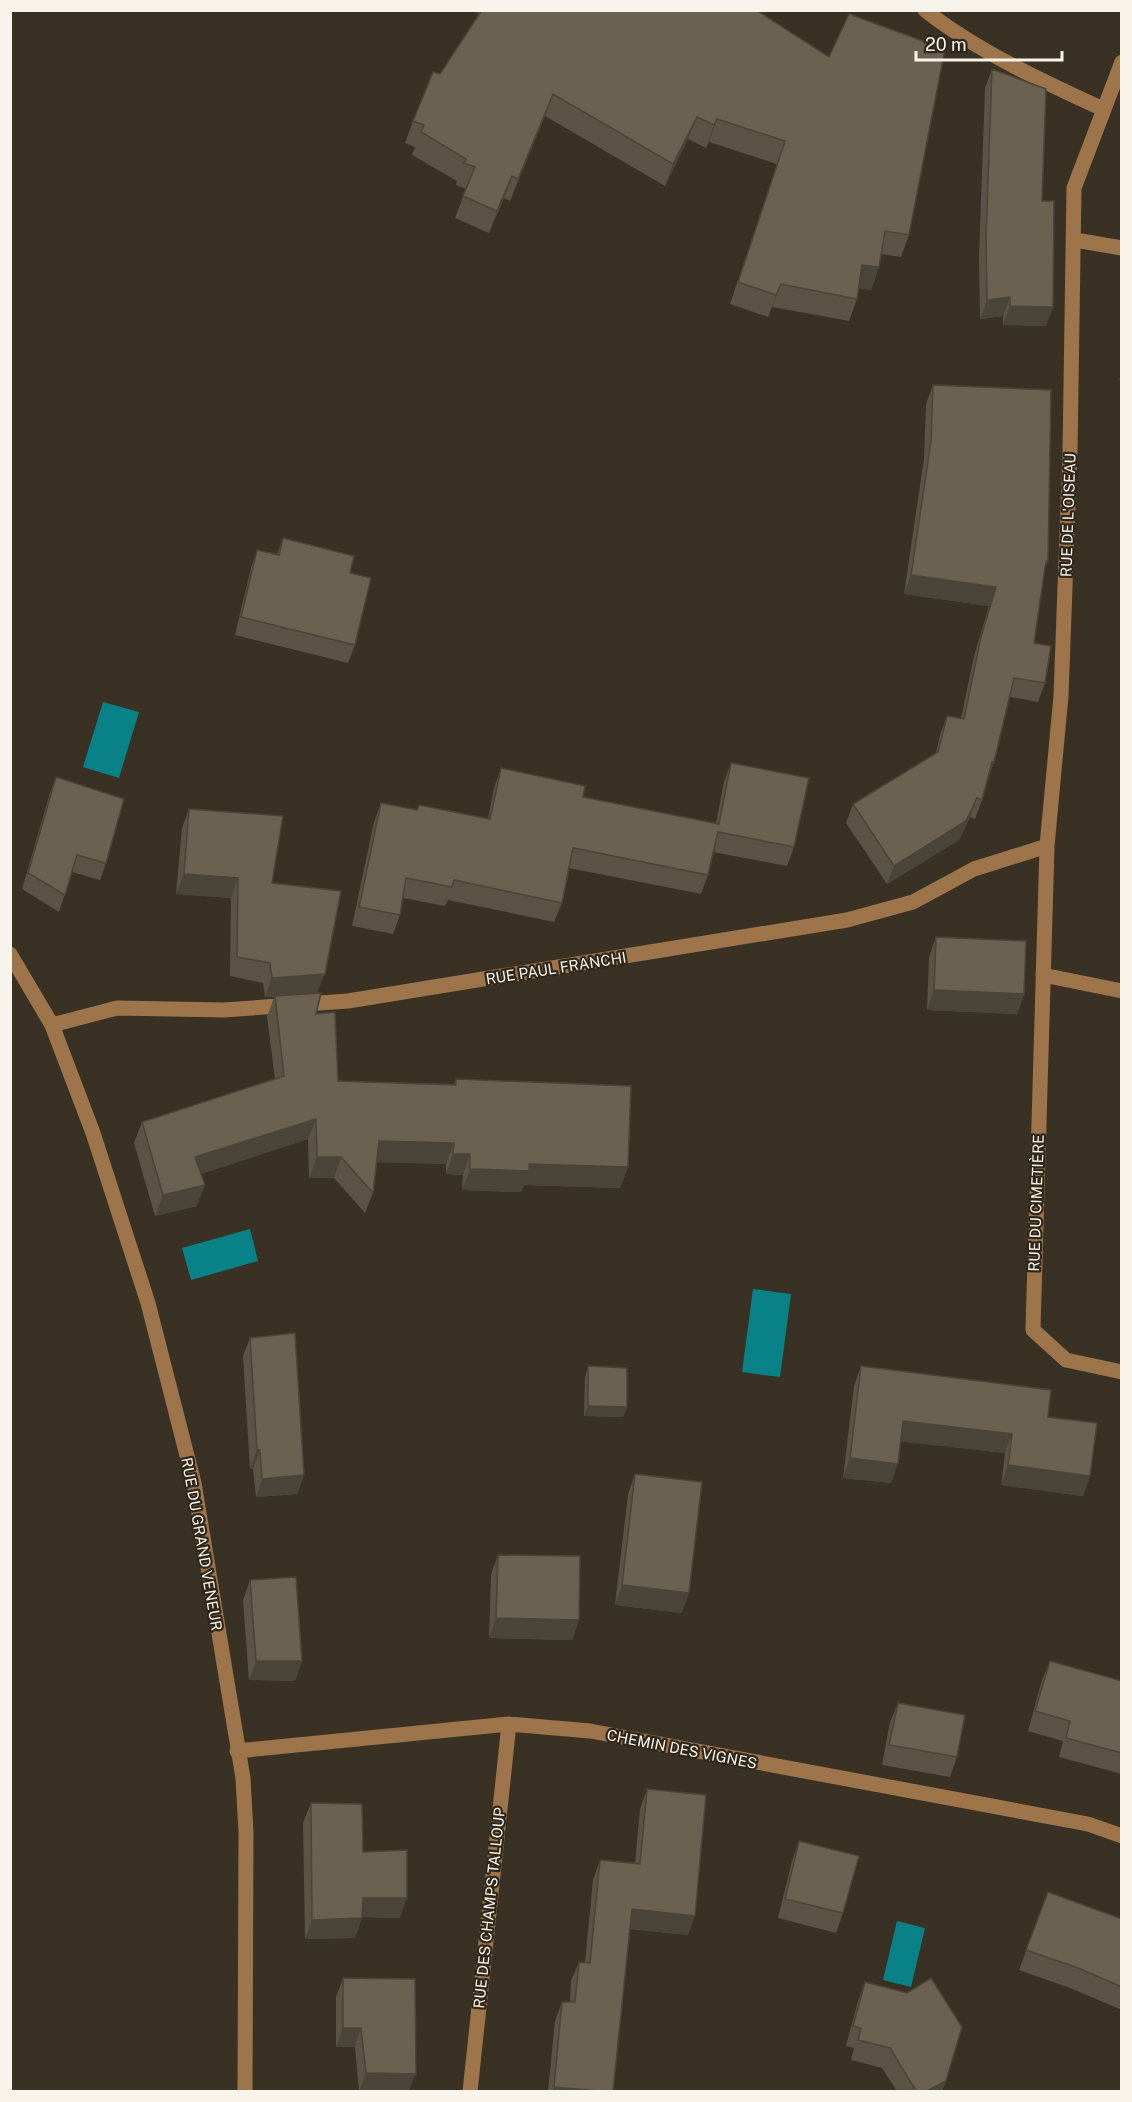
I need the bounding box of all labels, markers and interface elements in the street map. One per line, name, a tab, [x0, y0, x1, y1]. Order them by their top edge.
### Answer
scale bar	[916, 24, 1062, 62]
text: 20 m	[925, 34, 967, 55]
street label: RUE DE L'OISEAU	[1057, 453, 1079, 577]
street label: RUE PAUL FRANCHI	[485, 948, 627, 988]
street label: RUE DU CIMETIÈRE	[1025, 1134, 1047, 1272]
street label: RUE DU GRAND VENEUR	[178, 1456, 226, 1632]
street label: CHEMIN DES VIGNES	[605, 1726, 759, 1772]
street label: RUE DES CHAMPS TALLOUP	[470, 1806, 508, 2009]

